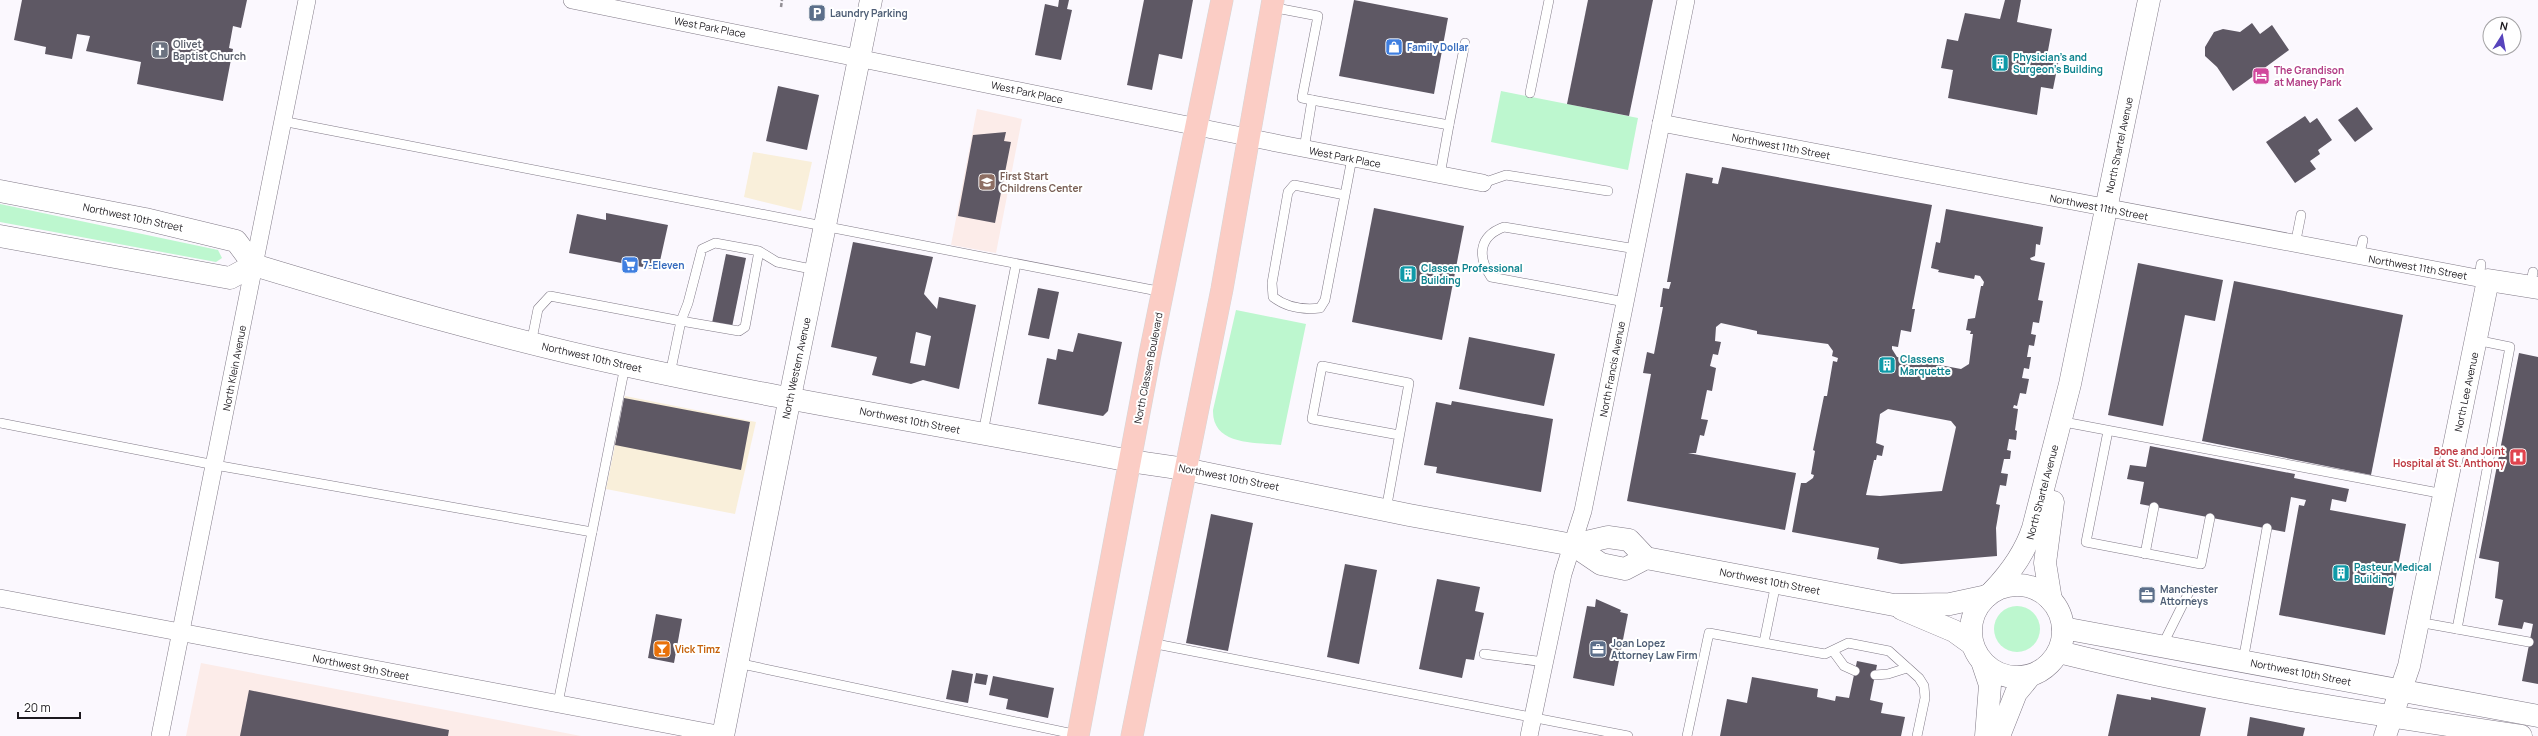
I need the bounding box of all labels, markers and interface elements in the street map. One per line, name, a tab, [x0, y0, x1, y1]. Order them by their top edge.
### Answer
parking icon: Laundry Parking	[807, 3, 827, 23]
place label: Laundry Parking	[830, 6, 908, 20]
street label: West Park Place	[673, 13, 747, 41]
north arrow	[2482, 16, 2522, 56]
text: N	[2499, 18, 2509, 34]
place label: Olivet Baptist Church	[173, 37, 246, 63]
shop icon: Family Dollar	[1384, 37, 1404, 57]
church icon: Olivet Baptist Church	[150, 40, 170, 60]
place label: Family Dollar	[1407, 40, 1469, 54]
place label: Physician's and Surgeon's Building	[2013, 50, 2103, 76]
building icon: Physician's and Surgeon's Building	[1990, 53, 2010, 73]
place label: The Grandison at Maney Park	[2274, 63, 2344, 89]
hotel icon: The Grandison at Maney Park	[2251, 66, 2271, 86]
street label: West Park Place	[990, 78, 1064, 106]
street label: North Shartel Avenue	[2102, 96, 2136, 194]
street label: Northwest 11th Street	[1731, 130, 1831, 162]
street label: West Park Place	[1308, 143, 1382, 171]
place label: First Start Childrens Center	[1000, 169, 1082, 195]
school or university icon: First Start Childrens Center	[977, 172, 997, 192]
street label: Northwest 11th Street	[2049, 191, 2149, 223]
street label: Northwest 10th Street	[82, 200, 184, 234]
street label: Northwest 11th Street	[2368, 251, 2468, 283]
supermarket icon: 7-Eleven	[620, 255, 640, 275]
place label: 7-Eleven	[643, 258, 684, 272]
place label: Classen Professional Building	[1421, 261, 1523, 287]
building icon: Classen Professional Building	[1398, 264, 1418, 284]
street label: North Classen Boulevard	[1130, 311, 1166, 425]
street label: North Western Avenue	[778, 316, 814, 420]
street label: North Francis Avenue	[1596, 320, 1628, 418]
street label: North Klein Avenue	[219, 324, 249, 412]
street label: Northwest 10th Street	[541, 339, 643, 375]
street label: North Lee Avenue	[2451, 351, 2481, 433]
place label: Classens Marquette	[1900, 352, 1951, 378]
building icon: Classens Marquette	[1877, 355, 1897, 375]
street label: Northwest 10th Street	[859, 403, 961, 437]
street label: North Shartel Avenue	[2023, 443, 2061, 541]
place label: Bone and Joint Hospital at St. Anthony	[2393, 444, 2505, 470]
hospital icon: Bone and Joint Hospital at St. Anthony	[2508, 447, 2528, 467]
street label: Northwest 10th Street	[1178, 460, 1280, 494]
place label: Pasteur Medical Building	[2354, 560, 2432, 586]
building icon: Pasteur Medical Building	[2331, 563, 2351, 583]
street label: Northwest 10th Street	[1719, 564, 1821, 598]
place label: Manchester Attorneys	[2160, 582, 2218, 608]
office icon: Manchester Attorneys	[2137, 585, 2157, 605]
place label: Joan Lopez Attorney Law Firm	[1611, 636, 1698, 662]
bar icon: Vick Timz	[652, 639, 672, 659]
office icon: Joan Lopez Attorney Law Firm	[1588, 639, 1608, 659]
place label: Vick Timz	[675, 642, 720, 656]
street label: Northwest 9th Street	[311, 651, 411, 683]
street label: Northwest 10th Street	[2250, 655, 2352, 689]
scale bar	[18, 694, 80, 720]
text: 20 m	[24, 699, 51, 716]

